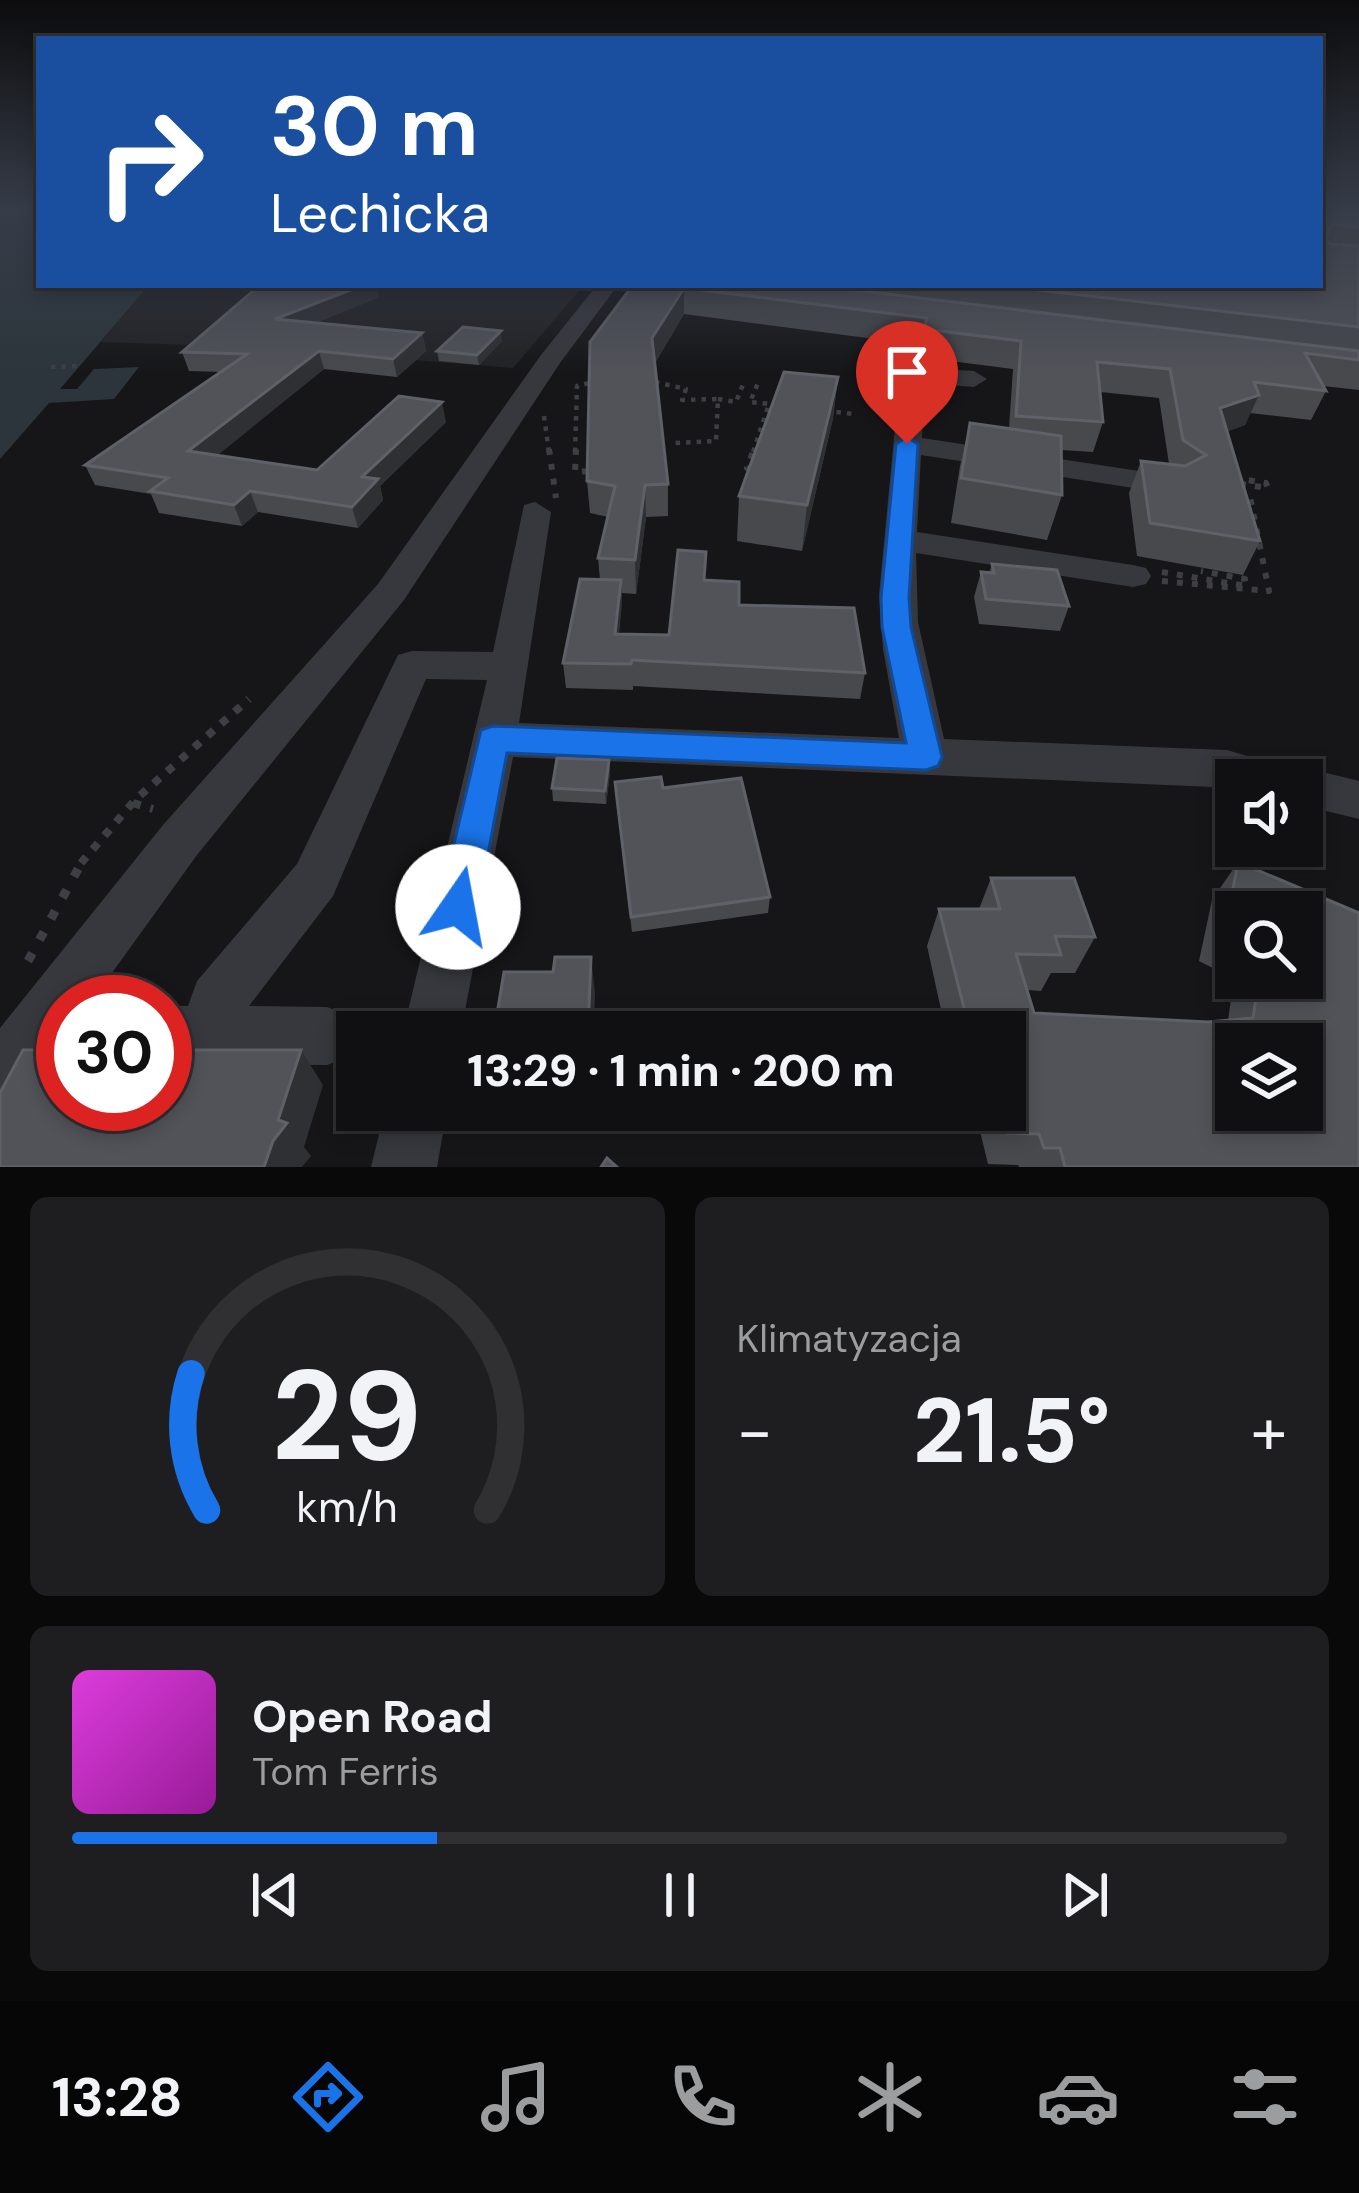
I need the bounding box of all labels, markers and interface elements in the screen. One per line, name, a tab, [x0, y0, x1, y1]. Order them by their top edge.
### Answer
text: 30 m	[270, 72, 479, 181]
icon: right	[72, 84, 228, 240]
text: Lechicka	[270, 178, 490, 249]
pin	[856, 321, 958, 444]
icon: arrive	[874, 339, 940, 405]
map controls	[1215, 759, 1323, 1131]
button: sound	[1215, 759, 1323, 867]
position arrow	[395, 844, 521, 970]
button: search	[1215, 891, 1323, 999]
speed limit sign: 30	[36, 975, 192, 1131]
button: layers	[1215, 1023, 1323, 1131]
text: 13:29 · 1 min · 200 m	[467, 1041, 895, 1100]
text: Klimatyzacja	[737, 1313, 962, 1364]
text: 29	[272, 1335, 423, 1498]
text: 21.5°	[913, 1373, 1110, 1490]
text: −	[737, 1389, 773, 1474]
text: +	[1251, 1389, 1287, 1474]
text: km/h	[297, 1478, 398, 1534]
text: Open Road	[252, 1687, 493, 1746]
text: Tom Ferris	[252, 1746, 439, 1797]
icon: previous	[242, 1862, 308, 1928]
icon: pause	[647, 1862, 713, 1928]
icon: next	[1052, 1862, 1118, 1928]
icon: directions	[286, 2055, 370, 2139]
icon: music	[474, 2055, 558, 2139]
icon: phone	[661, 2055, 745, 2139]
icon: climate	[848, 2055, 932, 2139]
icon: car	[1036, 2055, 1120, 2139]
icon: filters	[1223, 2055, 1307, 2139]
text: 13:28	[52, 2062, 183, 2133]

